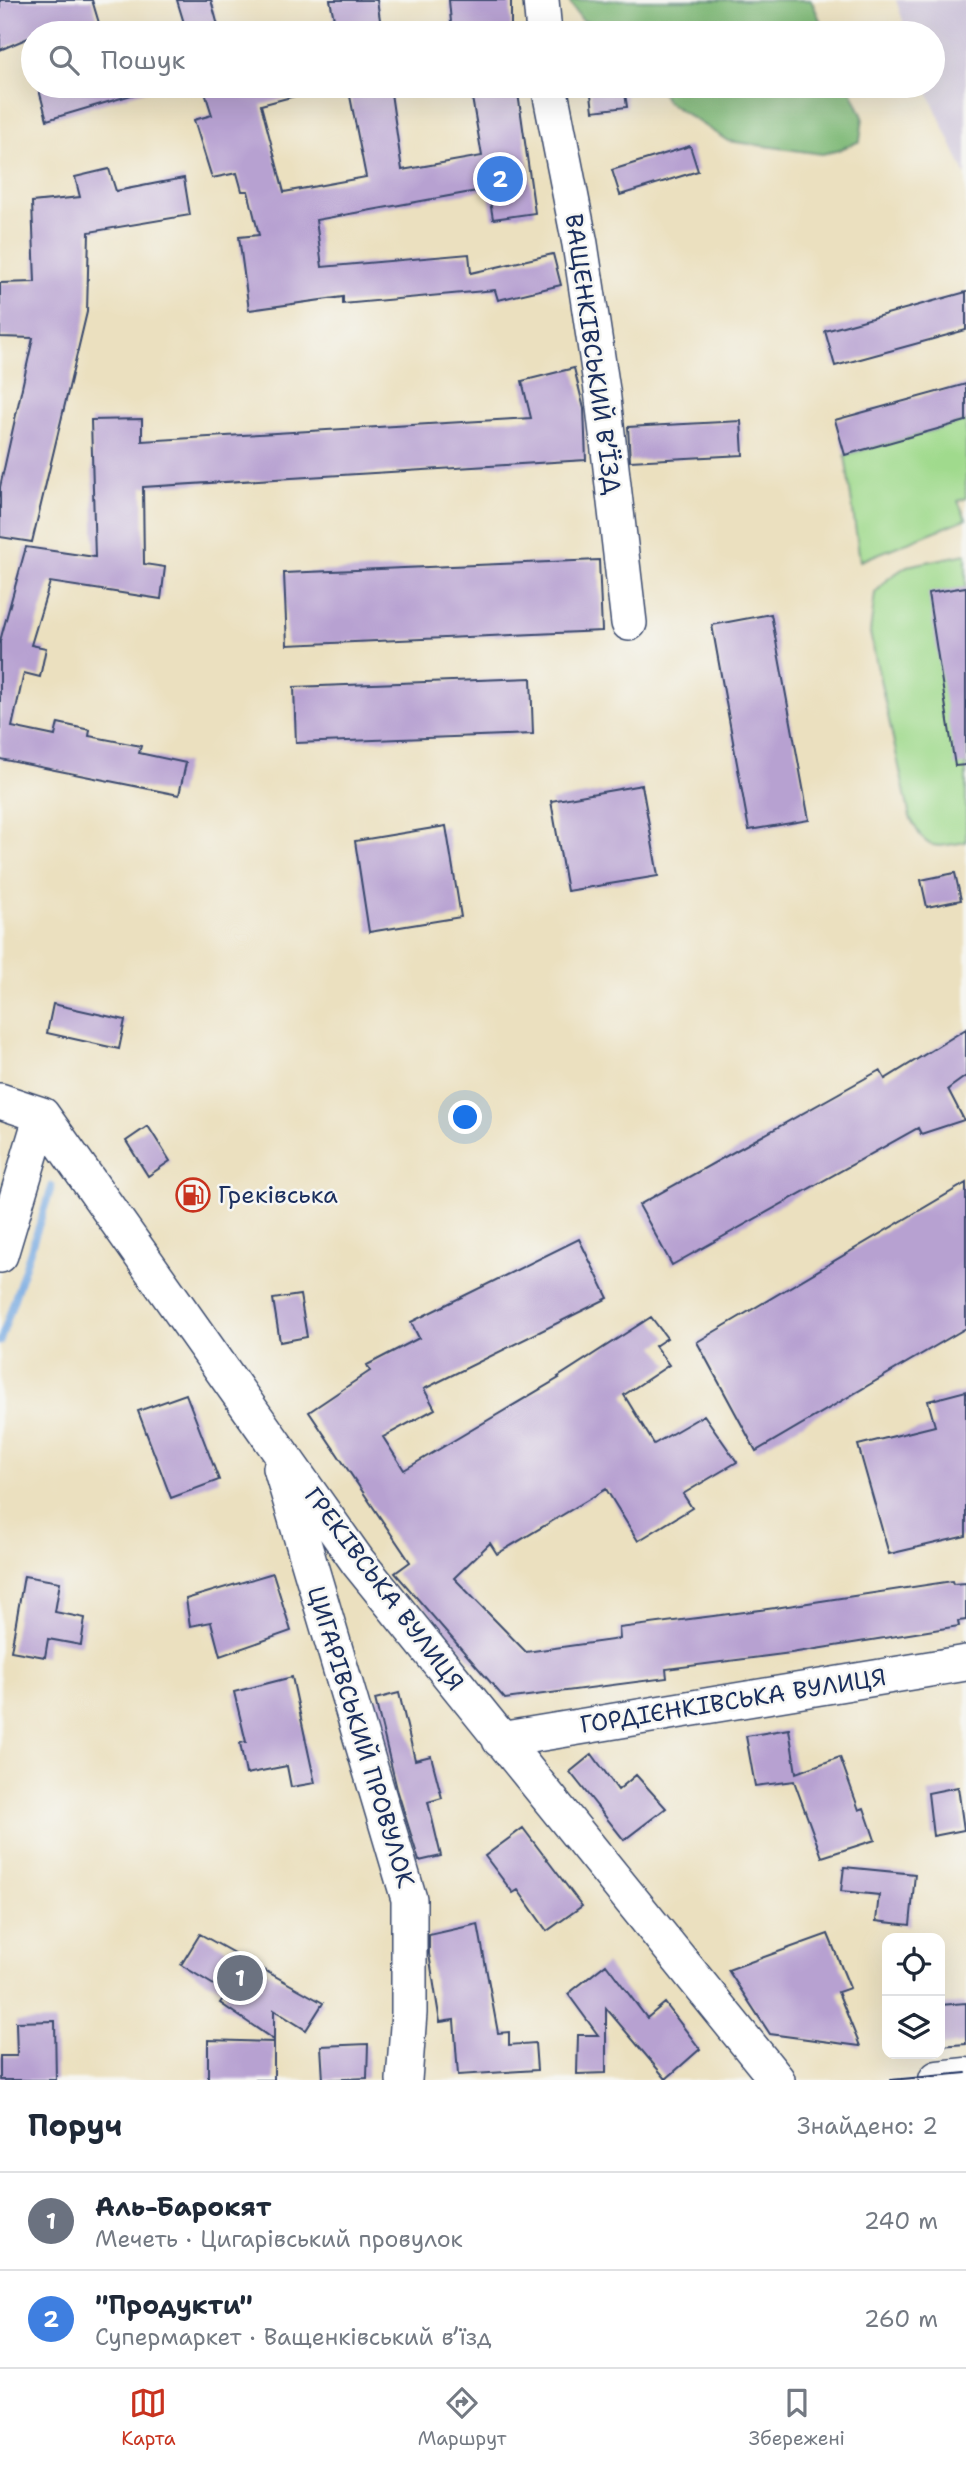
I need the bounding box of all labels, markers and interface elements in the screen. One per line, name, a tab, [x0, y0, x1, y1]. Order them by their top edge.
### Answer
search box	[21, 21, 945, 98]
icon: search	[45, 41, 83, 79]
text: Пошук	[101, 42, 185, 77]
pin: 2	[477, 153, 523, 205]
street label: ВАЩЕНКІВСЬКИЙ В’ЇЗД	[557, 212, 629, 496]
your location	[448, 1100, 482, 1134]
fuel station icon: Греківська	[174, 1176, 212, 1214]
place label: Греківська	[218, 1179, 338, 1211]
street label: ГРЕКІВСЬКА ВУЛИЦЯ	[297, 1481, 471, 1697]
street label: ЦИГАРІВСЬКИЙ ПРОВУЛОК	[300, 1582, 422, 1892]
street label: ГОРДІЄНКІВСЬКА ВУЛИЦЯ	[578, 1661, 888, 1741]
map controls	[882, 1933, 945, 2059]
button: locate	[882, 1933, 945, 1996]
pin: 1	[217, 1952, 263, 2004]
button: layers	[882, 1996, 945, 2059]
text: Поруч	[28, 2105, 122, 2146]
text: Знайдено: 2	[797, 2111, 938, 2141]
text: Аль-Барокят	[95, 2189, 271, 2224]
text: 1	[46, 2206, 56, 2236]
text: 240 m	[864, 2206, 938, 2236]
text: Мечеть · Цигарівський провулок	[95, 2224, 463, 2254]
text: "Продукти"	[95, 2287, 253, 2322]
text: 2	[43, 2304, 59, 2334]
text: 260 m	[864, 2304, 938, 2334]
text: Супермаркет · Ващенківський в’їзд	[95, 2322, 492, 2352]
tab: Карта	[121, 2384, 176, 2451]
tab: Маршрут	[418, 2384, 506, 2451]
tab: Збережені	[749, 2384, 845, 2451]

